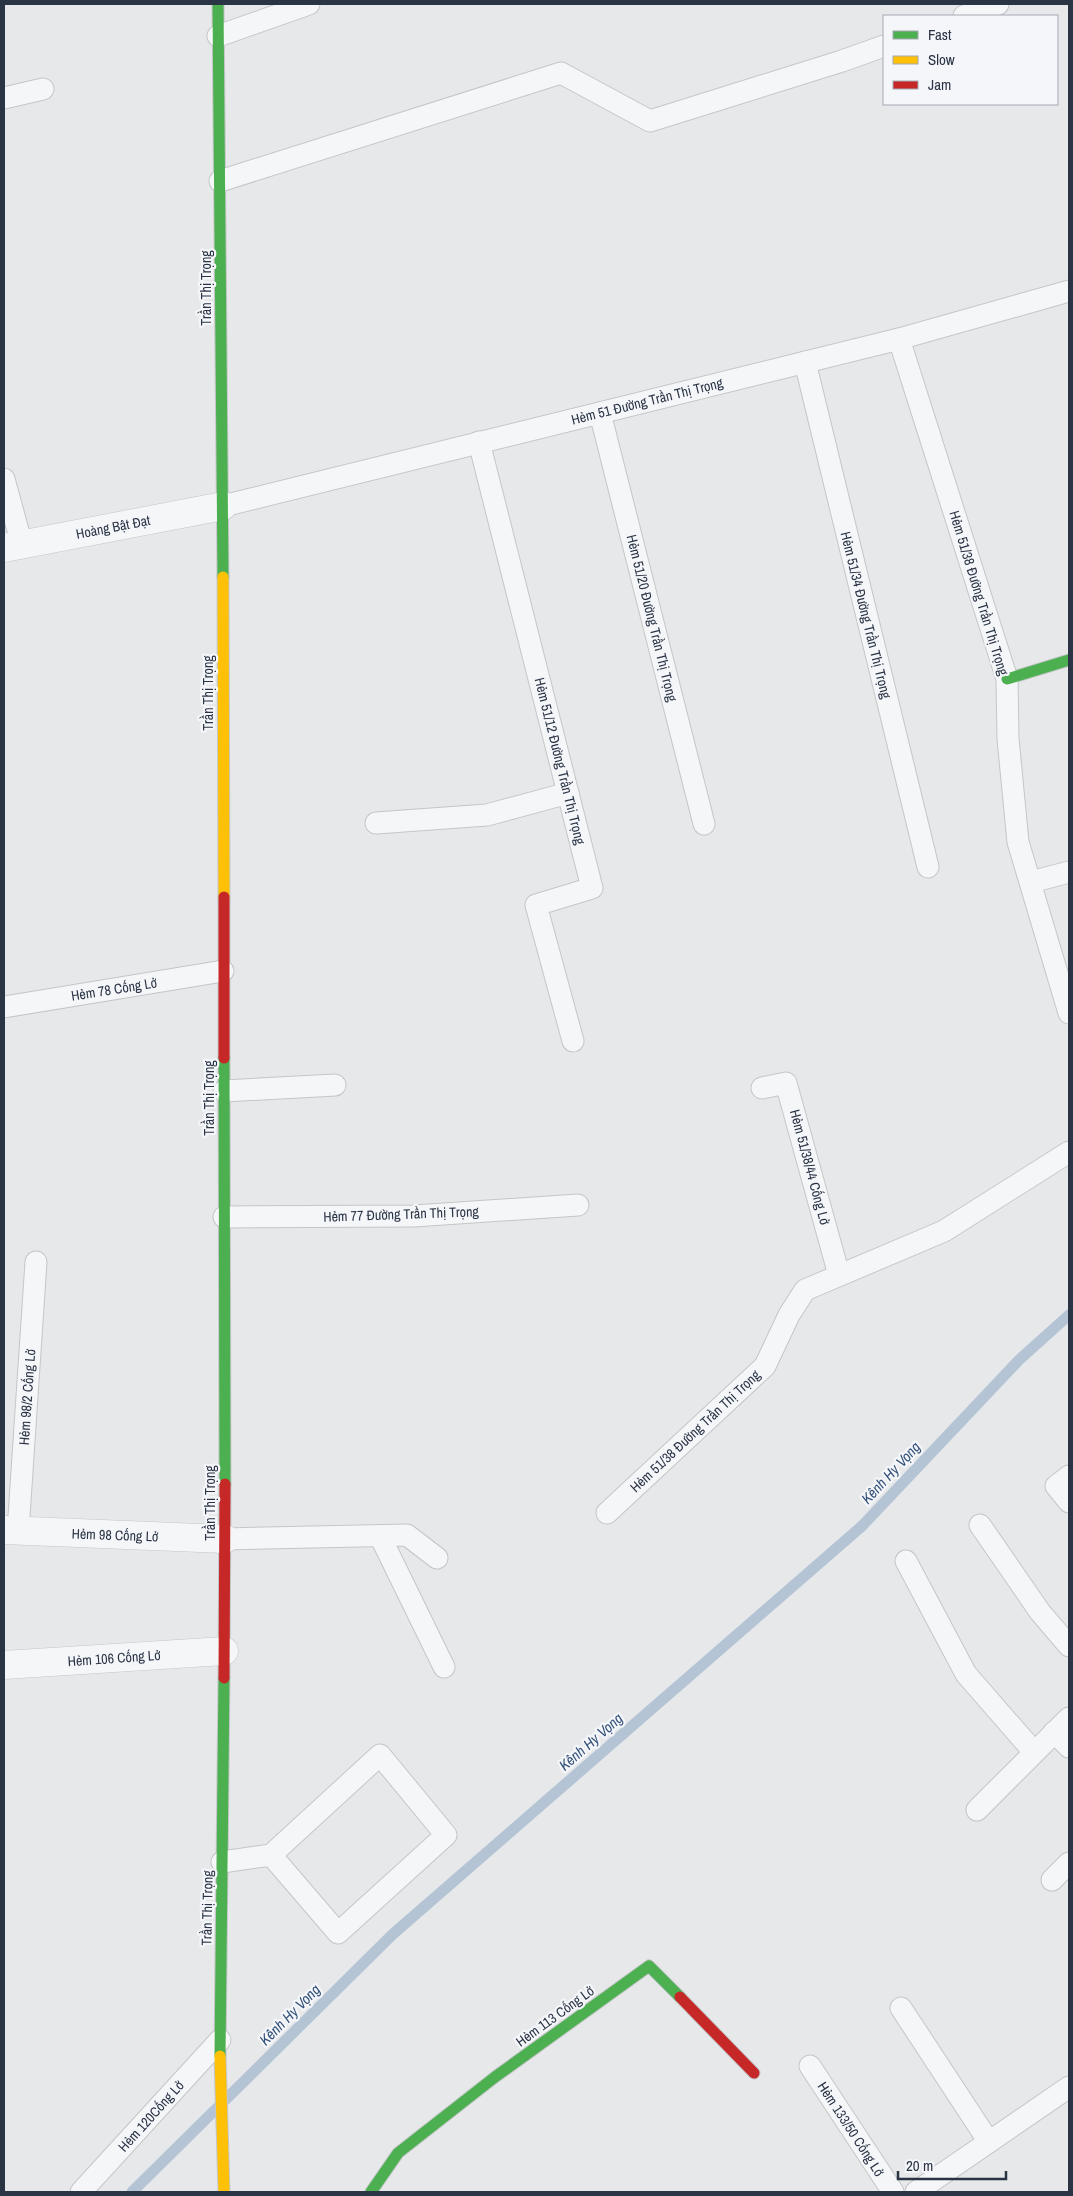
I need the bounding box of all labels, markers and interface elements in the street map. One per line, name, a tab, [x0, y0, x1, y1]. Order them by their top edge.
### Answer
legend	[883, 15, 1058, 105]
text: Fast	[928, 24, 952, 45]
text: Slow	[928, 49, 955, 70]
text: Jam	[928, 74, 951, 95]
street label: Trần Thị Trọng	[197, 250, 215, 326]
street label: Hẻm 51 Đường Trần Thị Trọng	[569, 373, 725, 429]
street label: Hẻm 51/38 Đường Trần Thị Trọng	[945, 508, 1013, 678]
street label: Hoàng Bật Đạt	[74, 511, 152, 543]
street label: Hẻm 51/34 Đường Trần Thị Trọng	[837, 530, 896, 701]
street label: Hẻm 51/20 Đường Trần Thị Trọng	[623, 533, 682, 704]
street label: Trần Thị Trọng	[199, 655, 217, 731]
street label: Hẻm 51/12 Đường Trần Thị Trọng	[531, 676, 590, 847]
street label: Hẻm 78 Cống Lở	[70, 973, 159, 1005]
street label: Trần Thị Trọng	[200, 1060, 218, 1136]
street label: Hẻm 51/38/44 Cống Lở	[786, 1107, 834, 1227]
street label: Hẻm 77 Đường Trần Thị Trọng	[323, 1202, 480, 1226]
street label: Hẻm 98/2 Cống Lở	[15, 1348, 39, 1446]
street label: Hẻm 51/38 Đường Trần Thị Trọng	[626, 1366, 764, 1496]
water label: Kênh Hy Vọng	[856, 1437, 925, 1509]
street label: Trần Thị Trọng	[201, 1465, 219, 1541]
street label: Hẻm 98 Cống Lở	[71, 1524, 159, 1546]
street label: Hẻm 106 Cống Lở	[67, 1646, 162, 1670]
water label: Kênh Hy Vọng	[554, 1708, 627, 1775]
street label: Trần Thị Trọng	[197, 1870, 217, 1946]
water label: Kênh Hy Vọng	[254, 1979, 325, 2050]
street label: Hẻm 113 Cống Lở	[512, 1981, 598, 2050]
street label: Hẻm 120Cống Lở	[114, 2076, 188, 2155]
street label: Hẻm 133/50 Cống Lở	[814, 2078, 889, 2180]
scale bar	[898, 2148, 1006, 2180]
text: 20 m	[906, 2155, 933, 2176]

